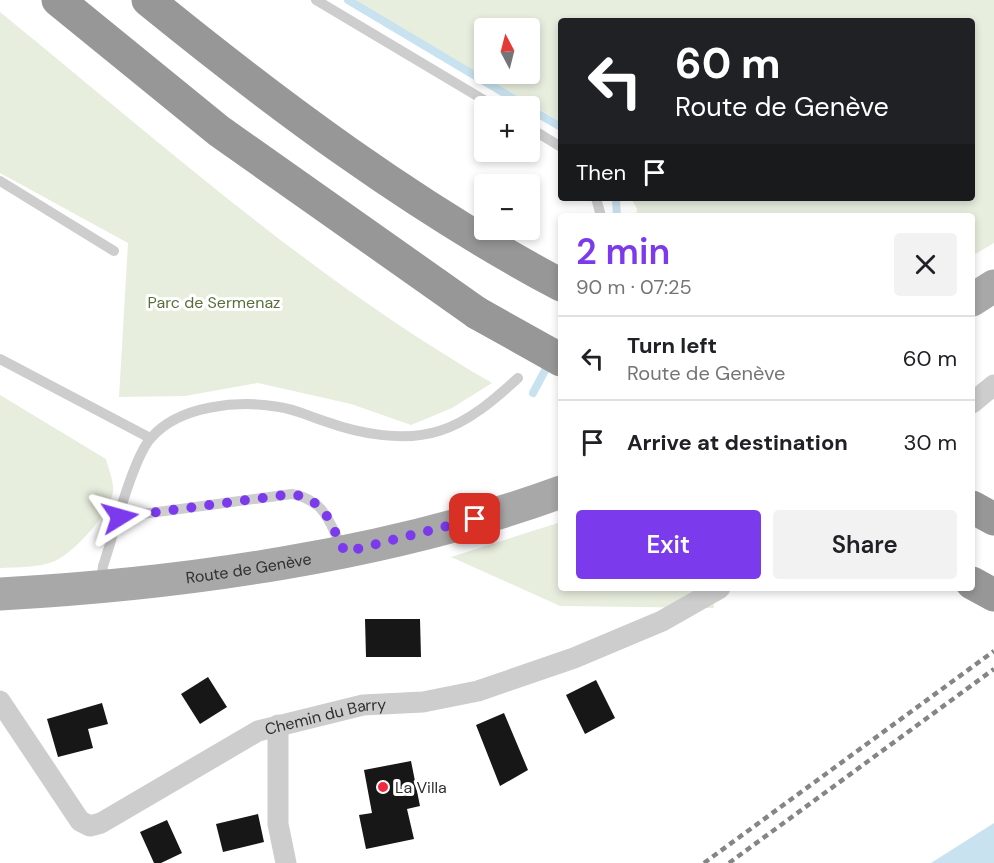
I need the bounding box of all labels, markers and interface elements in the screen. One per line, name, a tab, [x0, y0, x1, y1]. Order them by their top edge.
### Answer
north arrow	[474, 18, 540, 84]
map controls	[474, 18, 540, 240]
text: 60 m	[675, 36, 781, 91]
icon: left	[576, 42, 654, 120]
text: Route de Genève	[675, 89, 889, 124]
button: +	[474, 96, 540, 162]
icon: arrive	[638, 156, 671, 189]
text: Then	[576, 158, 626, 187]
button: −	[474, 174, 540, 240]
text: 2 min	[576, 228, 670, 275]
button: close	[894, 233, 957, 296]
text: 90 m · 07:25	[576, 274, 692, 300]
park label: Parc de Sermenaz	[148, 292, 280, 313]
text: Turn left	[627, 331, 717, 360]
icon: left	[576, 342, 609, 375]
text: 60 m	[903, 344, 957, 373]
text: Route de Genève	[627, 360, 785, 386]
icon: arrive	[576, 426, 609, 459]
text: Arrive at destination	[627, 428, 848, 457]
text: 30 m	[903, 428, 957, 457]
position arrow	[88, 485, 152, 549]
pin	[449, 493, 500, 544]
icon: arrive	[458, 502, 491, 535]
button: Exit	[576, 510, 761, 579]
button: Share	[773, 510, 957, 579]
street label: Route de Genève	[184, 548, 313, 588]
street label: Chemin du Barry	[263, 694, 387, 740]
place label: La Villa	[395, 777, 447, 798]
marker: La Villa	[376, 780, 390, 794]

